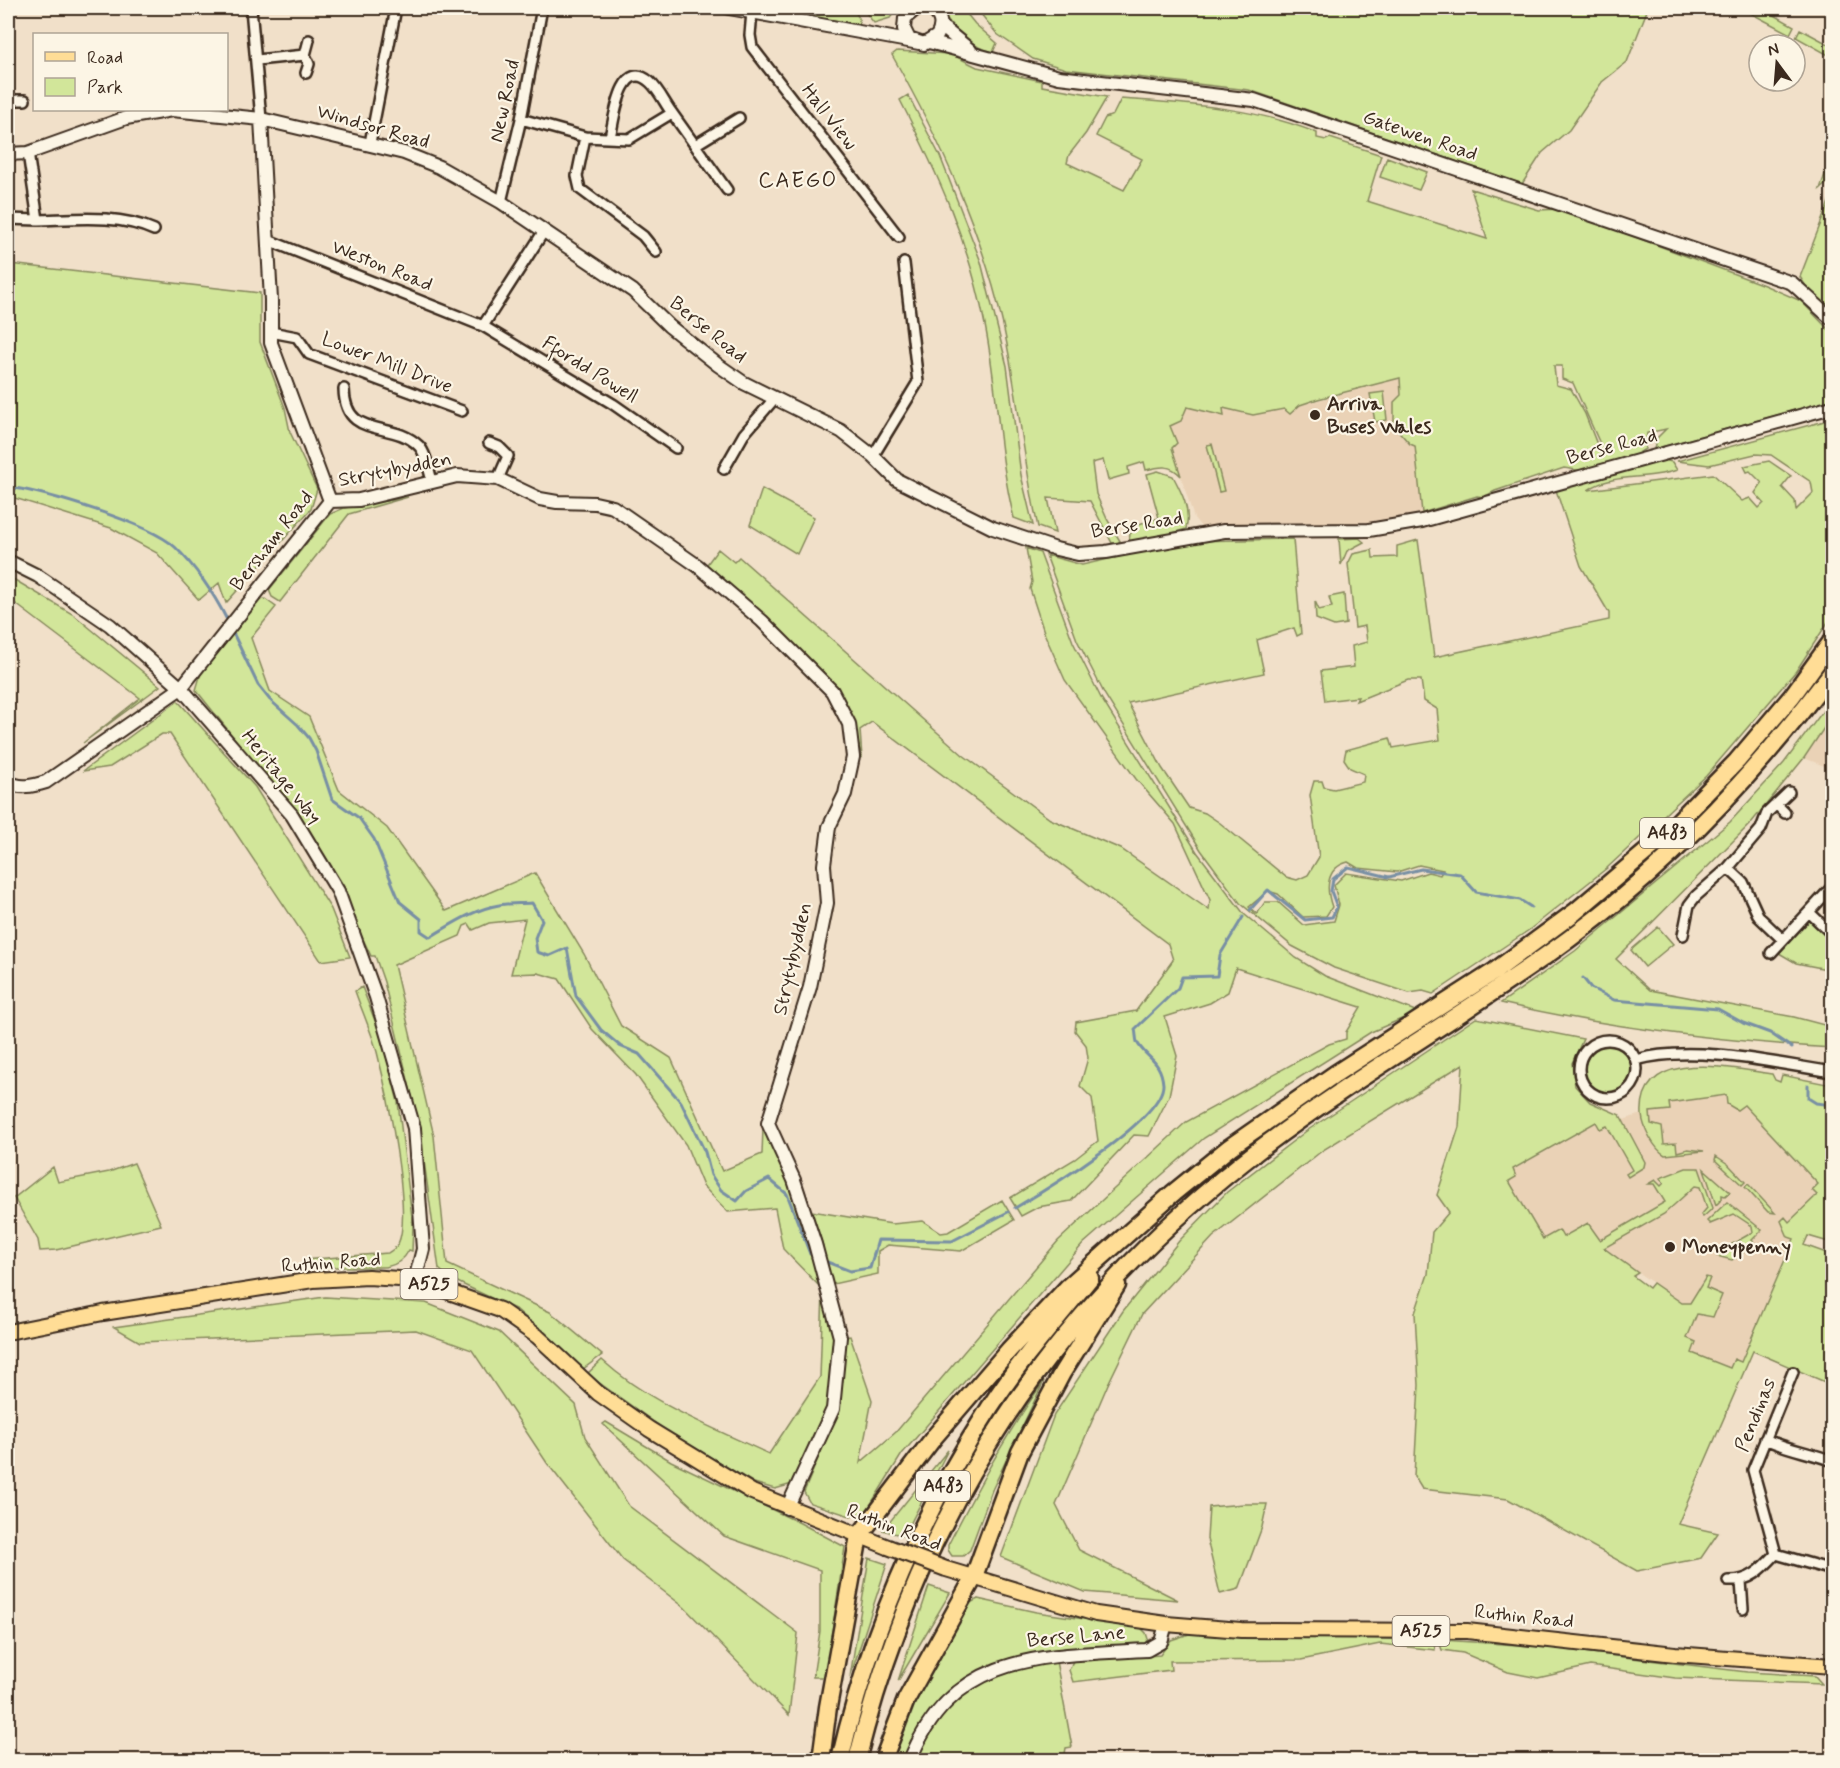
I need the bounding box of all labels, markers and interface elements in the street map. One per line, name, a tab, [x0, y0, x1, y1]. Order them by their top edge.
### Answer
legend	[33, 33, 228, 111]
north arrow	[1747, 33, 1807, 93]
text: N	[1765, 38, 1781, 62]
text: Road	[87, 46, 123, 70]
street label: New Road	[483, 57, 527, 145]
text: Park	[87, 76, 123, 100]
street label: Hall View	[795, 78, 863, 156]
street label: Windsor Road	[314, 98, 432, 156]
street label: Gatewen Road	[1359, 104, 1481, 168]
district label: CAEGO	[758, 167, 838, 195]
street label: Weston Road	[328, 234, 436, 298]
street label: Berse Road	[663, 290, 753, 370]
street label: Lower Mill Drive	[318, 326, 456, 400]
street label: Ffordd Powell	[536, 330, 643, 412]
place label: Arriva Buses Wales	[1327, 391, 1432, 441]
marker: Arriva Buses Wales	[1308, 408, 1322, 422]
street label: Berse Road	[1564, 422, 1660, 472]
street label: Strytybydden	[336, 446, 454, 494]
street label: Bersham Road	[224, 485, 320, 597]
street label: Berse Road	[1089, 504, 1185, 546]
street label: Heritage Way	[235, 724, 327, 830]
road number: A483	[1640, 818, 1694, 848]
street label: Strytybydden	[767, 900, 819, 1018]
place label: Moneypenny	[1682, 1234, 1791, 1261]
marker: Moneypenny	[1663, 1240, 1677, 1254]
street label: Ruthin Road	[280, 1246, 382, 1280]
road number: A525	[400, 1269, 458, 1299]
street label: Pendinas	[1729, 1374, 1783, 1456]
road number: A483	[916, 1471, 970, 1501]
street label: Ruthin Road	[843, 1498, 945, 1558]
street label: Ruthin Road	[1473, 1598, 1575, 1636]
road number: A525	[1392, 1616, 1450, 1646]
street label: Berse Lane	[1026, 1619, 1126, 1655]

